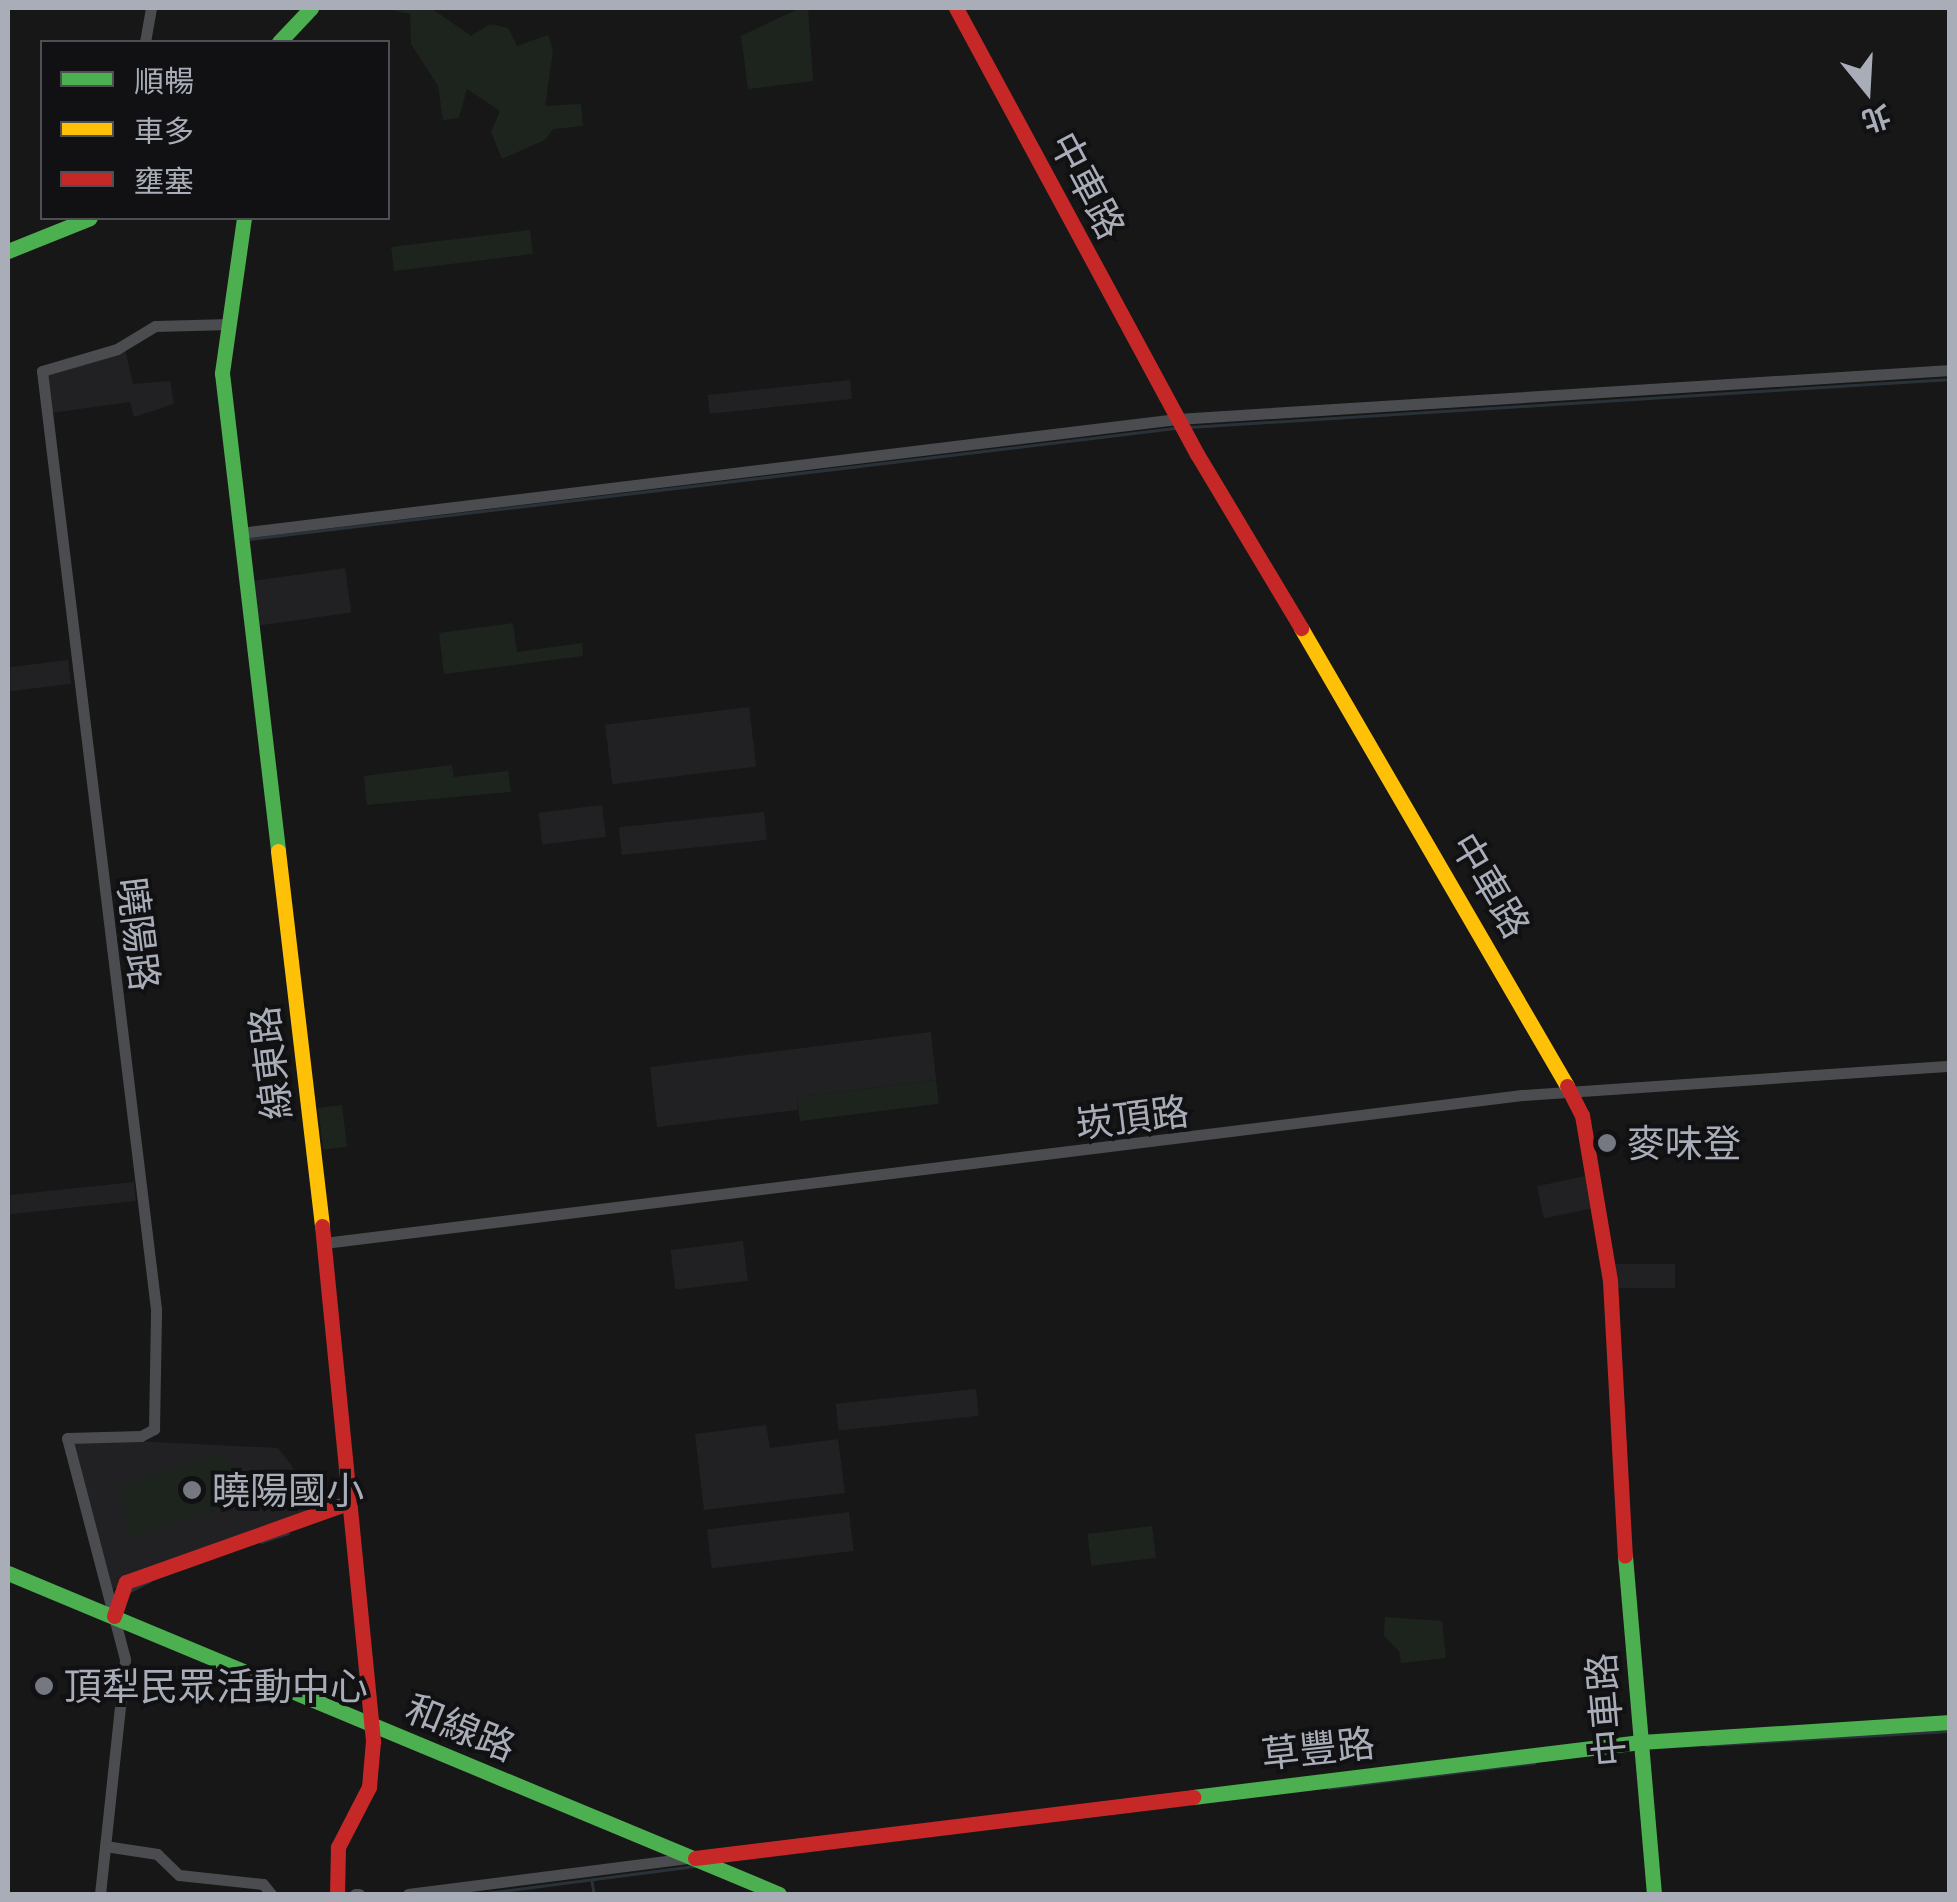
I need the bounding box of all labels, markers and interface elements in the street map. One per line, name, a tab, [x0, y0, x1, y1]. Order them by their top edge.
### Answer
legend	[40, 40, 390, 220]
north arrow	[1817, 40, 1917, 140]
text: 順暢	[134, 61, 194, 100]
text: 北	[1857, 97, 1895, 141]
text: 車多	[134, 111, 194, 150]
street label: 中車路	[1041, 124, 1135, 246]
text: 壅塞	[134, 161, 194, 200]
street label: 中車路	[1442, 824, 1540, 946]
street label: 曉陽路	[109, 875, 169, 993]
street label: 線東路	[240, 1004, 300, 1122]
street label: 崁頂路	[1073, 1087, 1191, 1147]
place label: 麥味登	[1627, 1120, 1741, 1166]
marker: 麥味登	[1596, 1132, 1618, 1154]
place label: 曉陽國小	[212, 1467, 364, 1513]
marker: 曉陽國小	[181, 1479, 203, 1501]
street label: 中車路	[1577, 1651, 1633, 1769]
place label: 頂犁民眾活動中心	[64, 1663, 368, 1709]
marker: 頂犁民眾活動中心	[33, 1675, 55, 1697]
street label: 和線路	[400, 1685, 522, 1769]
street label: 草豐路	[1259, 1719, 1377, 1777]

